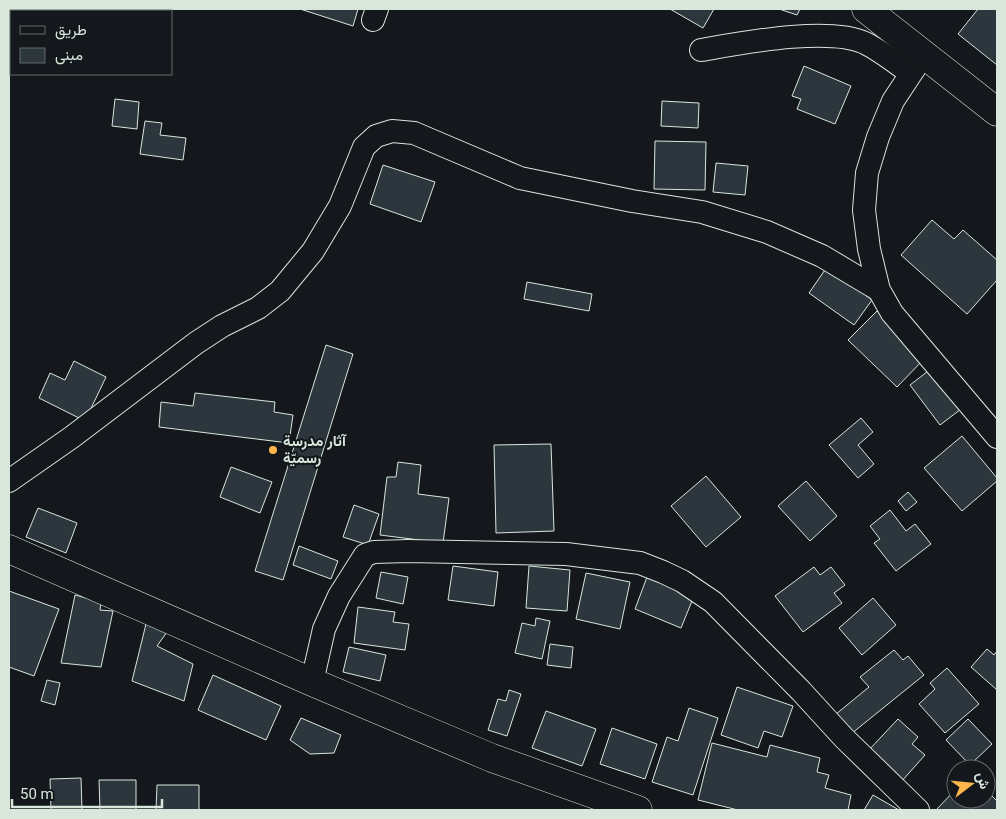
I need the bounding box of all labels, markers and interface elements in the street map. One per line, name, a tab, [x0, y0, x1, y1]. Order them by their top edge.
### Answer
legend	[10, 10, 172, 75]
text: طريق	[55, 21, 87, 40]
text: مبنى	[55, 46, 83, 65]
place label: آثار مدرسة رسميّة	[283, 432, 347, 467]
marker: آثار مدرسة رسميّة	[267, 444, 279, 456]
north arrow	[946, 759, 996, 809]
text: ش	[973, 770, 994, 791]
scale bar	[12, 776, 162, 808]
text: 50 m	[20, 785, 54, 803]

